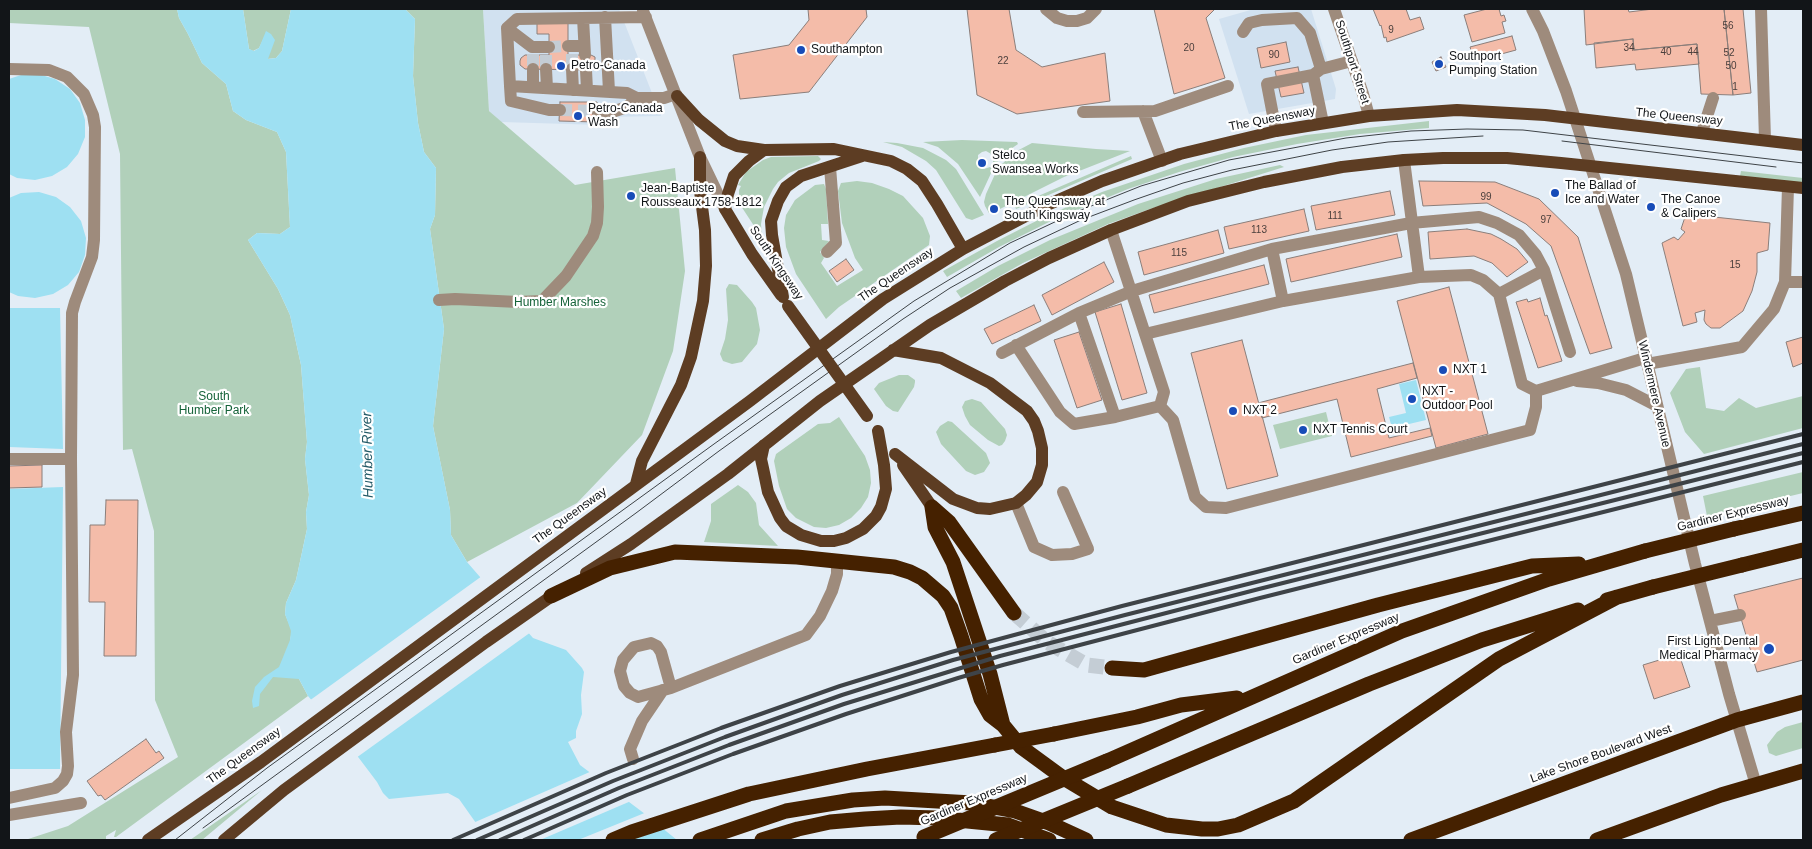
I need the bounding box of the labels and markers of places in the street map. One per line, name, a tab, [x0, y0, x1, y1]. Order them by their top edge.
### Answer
place label: Southampton	[811, 43, 882, 57]
marker: Southampton	[795, 44, 807, 56]
place label: Southport Pumping Station	[1449, 50, 1537, 78]
marker: Southport Pumping Station	[1433, 58, 1445, 70]
place label: Petro-Canada	[571, 59, 646, 73]
marker: Petro-Canada	[555, 60, 567, 72]
place label: Petro-Canada Wash	[588, 102, 663, 130]
marker: Petro-Canada Wash	[572, 110, 584, 122]
place label: Stelco Swansea Works	[992, 149, 1078, 177]
marker: Stelco Swansea Works	[976, 157, 988, 169]
place label: The Ballad of Ice and Water	[1565, 179, 1639, 207]
place label: Jean-Baptiste Rousseaux 1758-1812	[641, 182, 762, 210]
marker: The Ballad of Ice and Water	[1549, 187, 1561, 199]
marker: Jean-Baptiste Rousseaux 1758-1812	[625, 190, 637, 202]
place label: The Canoe & Calipers	[1661, 193, 1720, 221]
place label: The Queensway at South Kingsway	[1004, 195, 1105, 223]
marker: The Canoe & Calipers	[1645, 201, 1657, 213]
marker: The Queensway at South Kingsway	[988, 203, 1000, 215]
place label: NXT 1	[1453, 363, 1487, 377]
marker: NXT 1	[1437, 364, 1449, 376]
place label: NXT - Outdoor Pool	[1422, 385, 1493, 413]
marker: NXT - Outdoor Pool	[1406, 393, 1418, 405]
place label: NXT 2	[1243, 404, 1277, 418]
marker: NXT 2	[1227, 405, 1239, 417]
place label: NXT Tennis Court	[1313, 423, 1408, 437]
marker: NXT Tennis Court	[1297, 424, 1309, 436]
place label: First Light Dental Medical Pharmacy	[1659, 635, 1758, 663]
marker: First Light Dental Medical Pharmacy	[1762, 642, 1776, 656]

